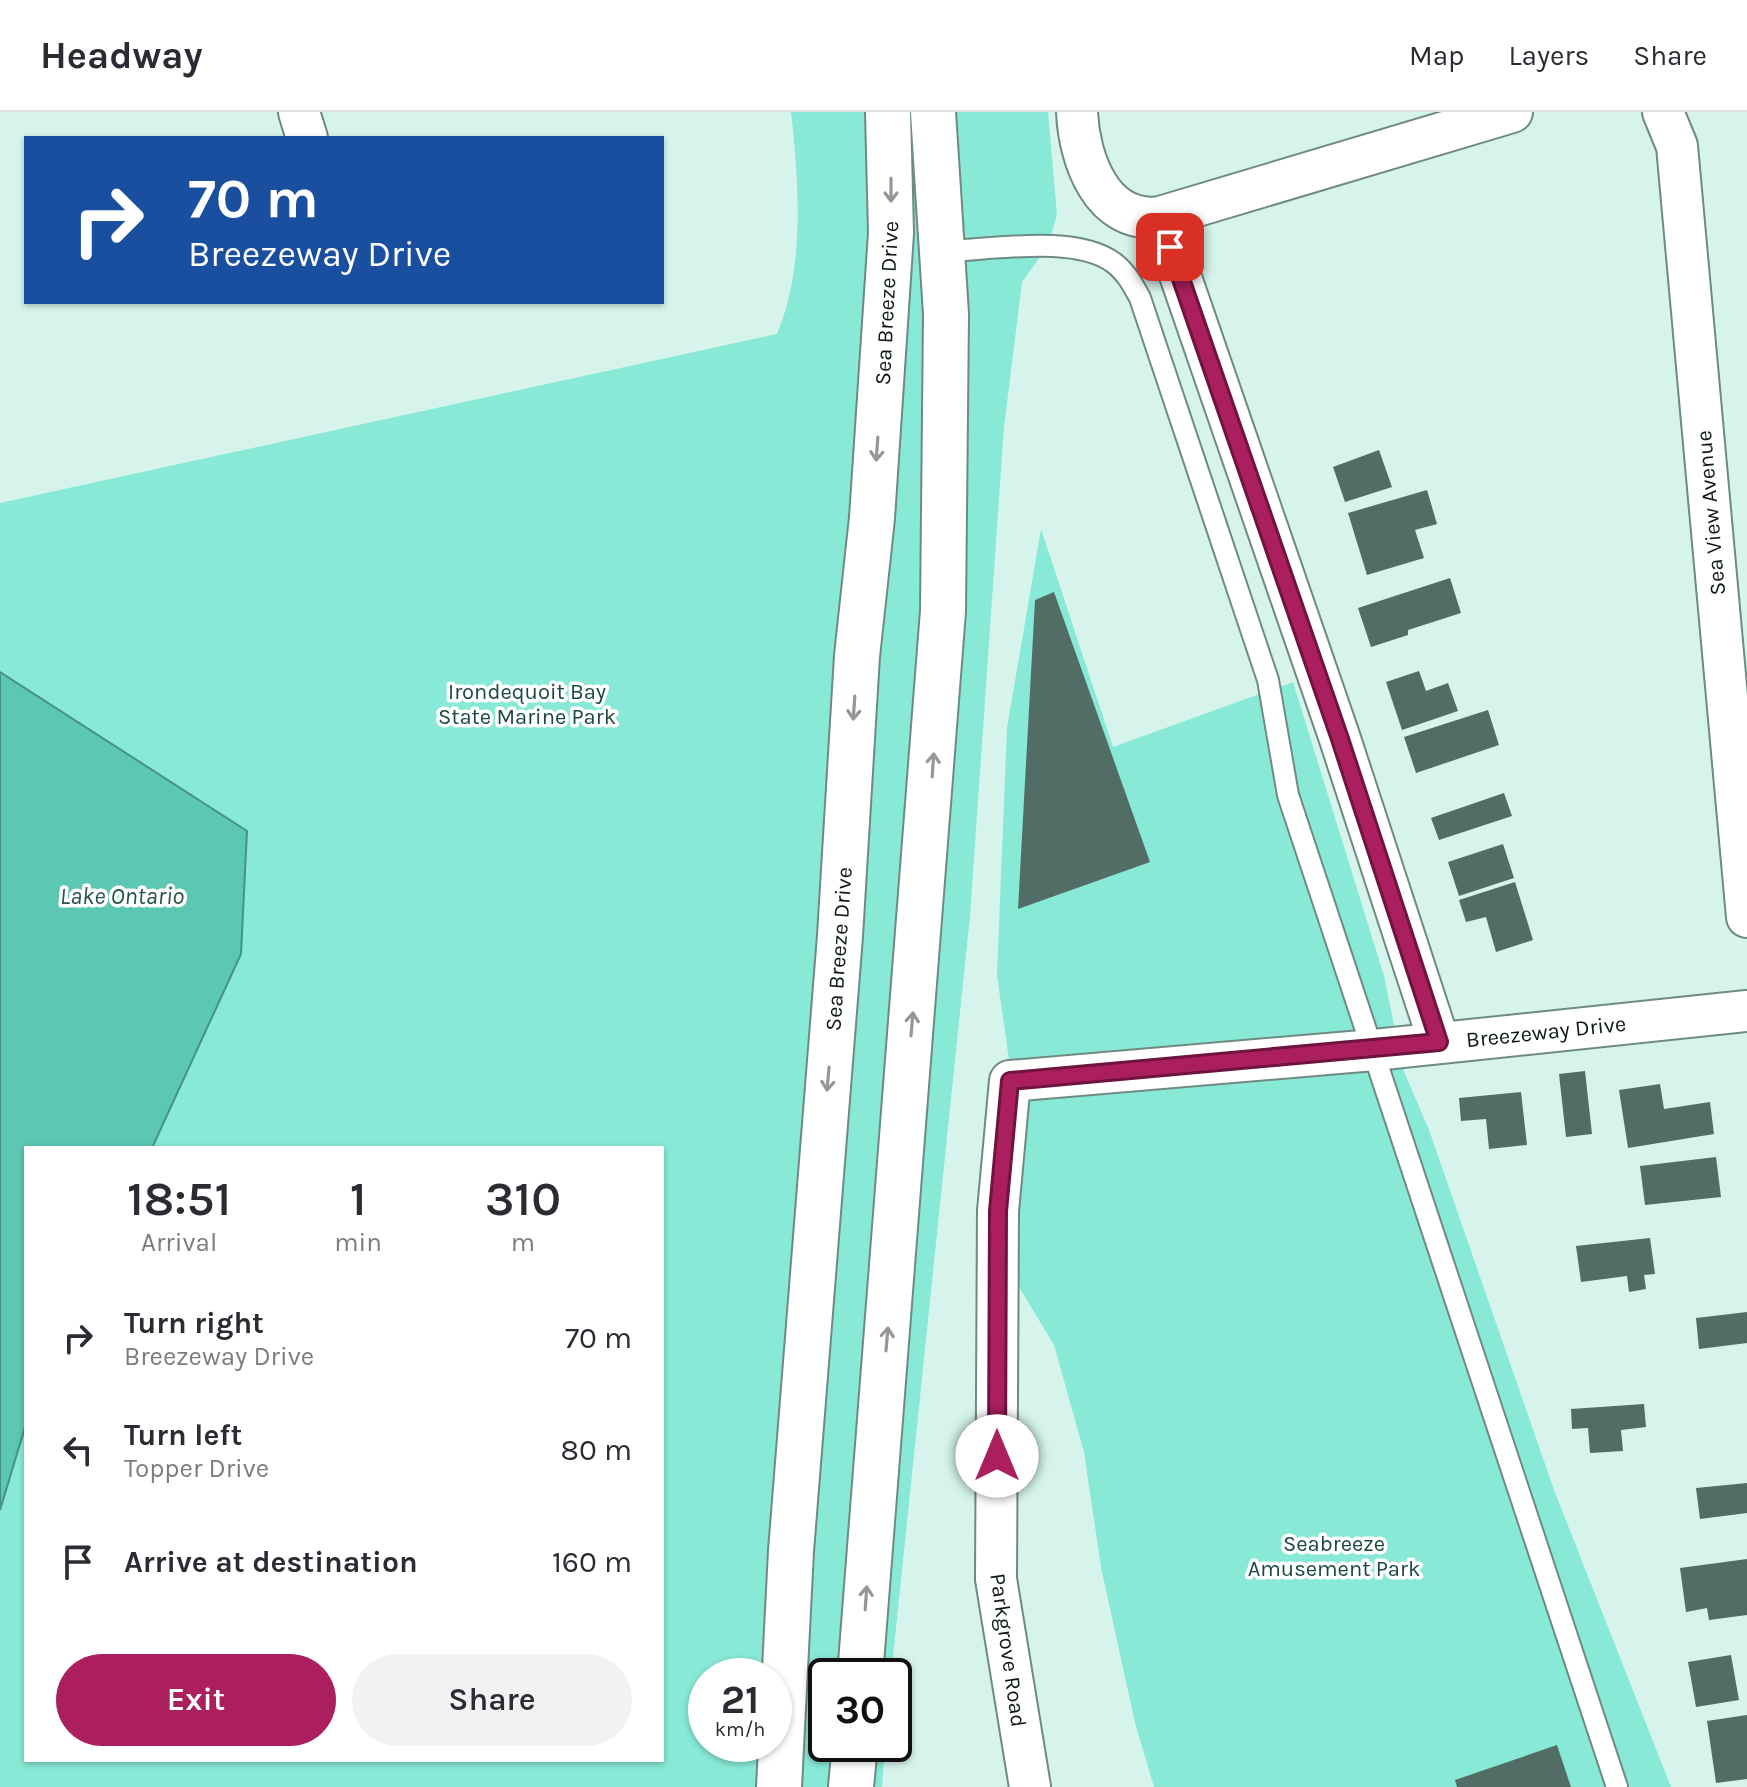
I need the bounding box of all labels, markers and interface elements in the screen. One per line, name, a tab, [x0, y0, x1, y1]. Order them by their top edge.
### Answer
text: Headway	[40, 33, 203, 78]
text: Map	[1409, 39, 1464, 72]
text: Layers	[1508, 39, 1589, 72]
text: Share	[1633, 39, 1707, 72]
text: 70 m	[188, 166, 319, 231]
icon: right	[56, 168, 160, 272]
one-way arrow	[883, 176, 899, 203]
pin	[1136, 213, 1204, 281]
street label: Sea Breeze Drive	[870, 220, 904, 386]
icon: arrive	[1148, 225, 1192, 269]
text: Breezeway Drive	[188, 233, 451, 275]
street label: Sea View Avenue	[1691, 429, 1731, 597]
one-way arrow	[869, 435, 884, 462]
park label: Irondequoit Bay State Marine Park	[438, 679, 616, 730]
one-way arrow	[846, 694, 861, 721]
one-way arrow	[926, 752, 941, 779]
street label: Sea Breeze Drive	[820, 866, 858, 1032]
water label: Lake Ontario	[60, 882, 184, 910]
one-way arrow	[905, 1011, 920, 1038]
street label: Breezeway Drive	[1465, 1011, 1627, 1053]
one-way arrow	[820, 1066, 835, 1092]
text: 18:51	[127, 1171, 231, 1227]
text: 1	[350, 1171, 366, 1227]
text: 310	[485, 1171, 561, 1227]
text: Arrival	[141, 1227, 217, 1258]
text: min	[334, 1227, 382, 1258]
text: m	[511, 1227, 535, 1258]
text: Turn right	[124, 1305, 264, 1341]
icon: right	[56, 1316, 100, 1360]
text: 70 m	[565, 1320, 632, 1356]
one-way arrow	[880, 1326, 895, 1353]
text: Breezeway Drive	[124, 1341, 314, 1372]
position arrow	[955, 1414, 1039, 1498]
text: Turn left	[124, 1417, 242, 1453]
icon: left	[56, 1428, 100, 1472]
text: 80 m	[561, 1432, 632, 1468]
text: Topper Drive	[124, 1453, 269, 1484]
park label: Seabreeze Amusement Park	[1248, 1531, 1420, 1582]
icon: arrive	[56, 1540, 100, 1584]
text: Arrive at destination	[124, 1544, 418, 1580]
text: 160 m	[552, 1544, 632, 1580]
street label: Parkgrove Road	[984, 1571, 1032, 1729]
one-way arrow	[859, 1585, 874, 1612]
button: Exit	[56, 1654, 336, 1746]
button: Share	[352, 1654, 632, 1746]
speed limit sign: 30	[808, 1658, 912, 1762]
text: 21	[721, 1676, 759, 1723]
text: km/h	[715, 1718, 765, 1741]

